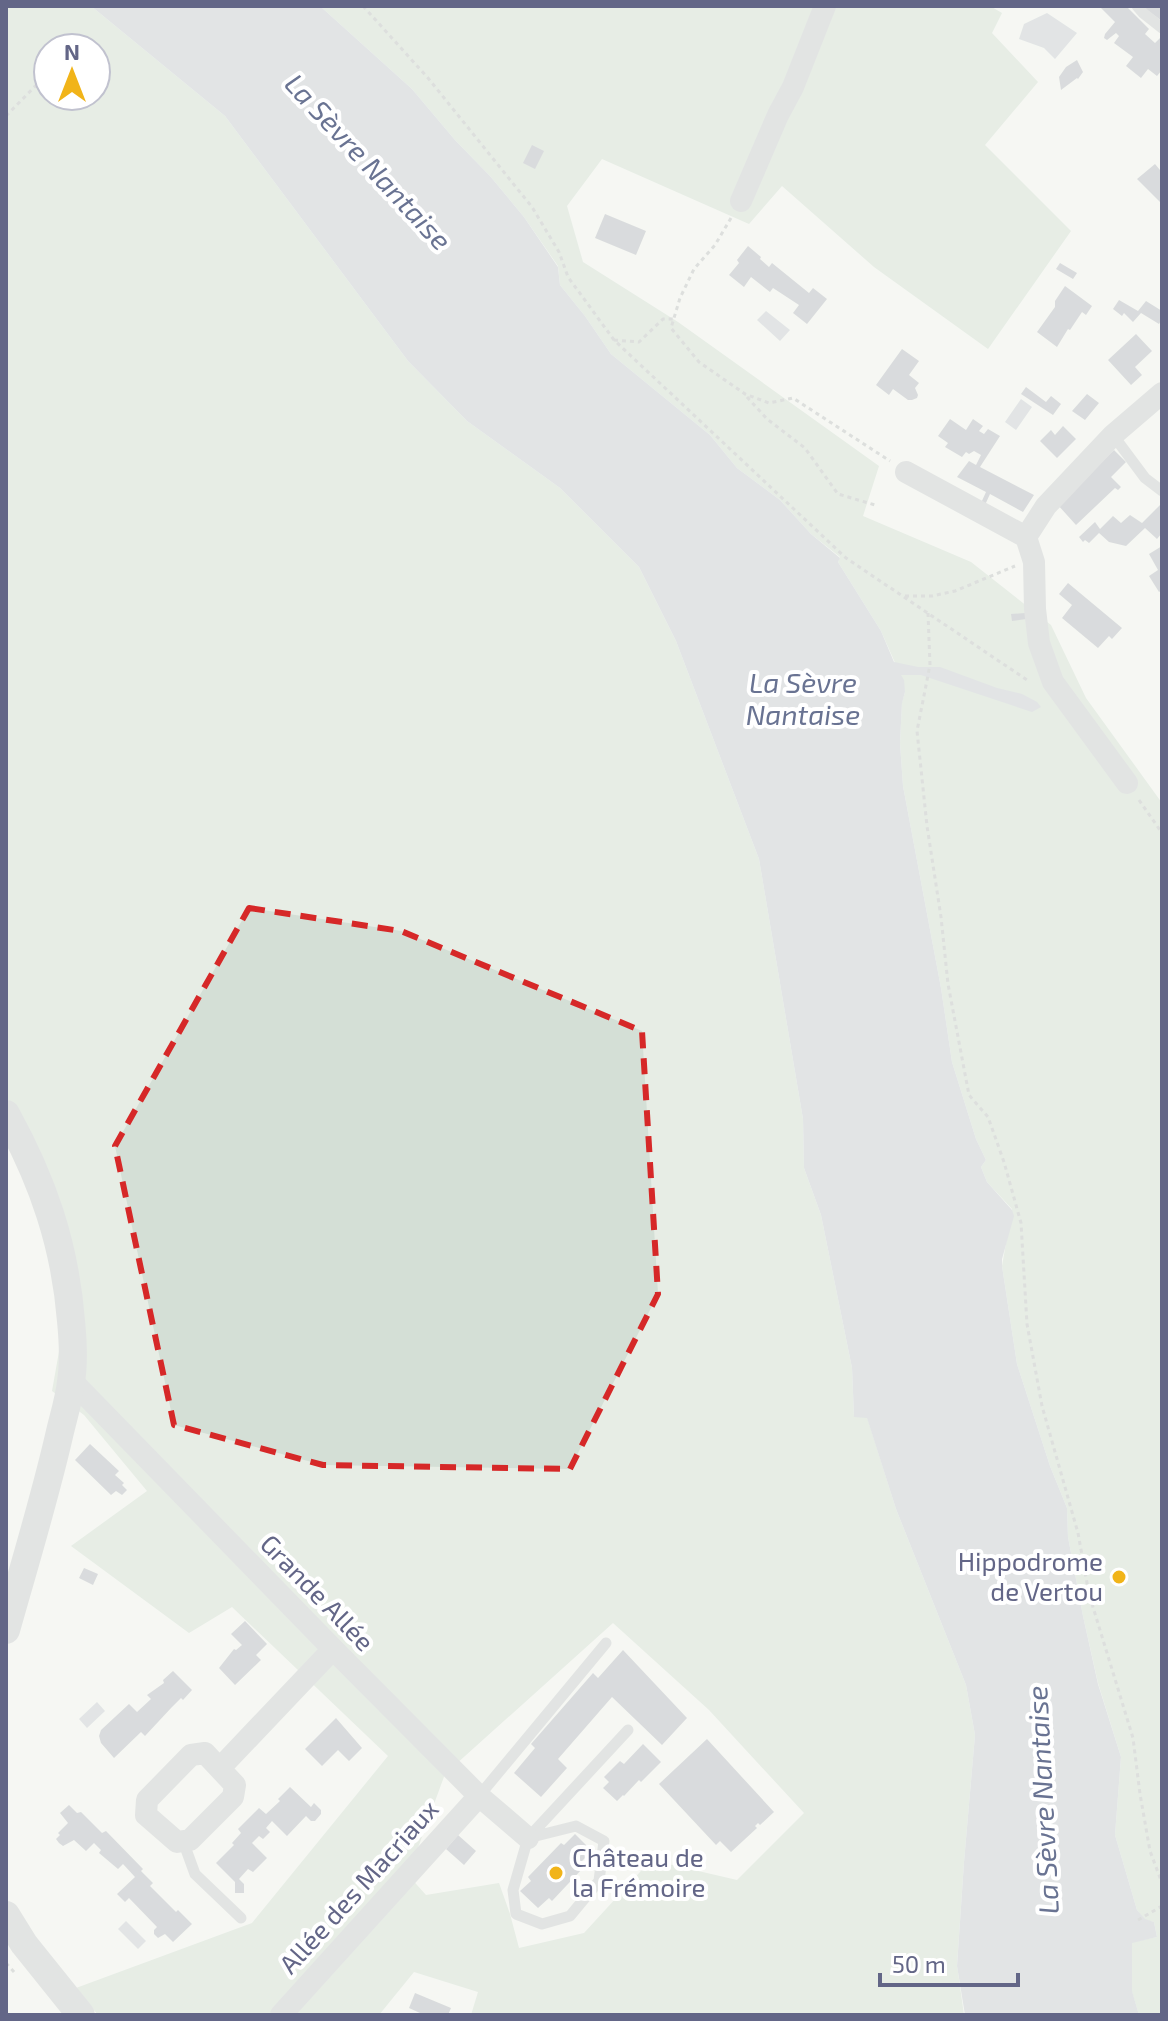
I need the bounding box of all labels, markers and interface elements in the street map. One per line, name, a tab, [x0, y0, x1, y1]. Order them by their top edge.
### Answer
north arrow	[32, 32, 112, 112]
text: N	[64, 38, 80, 64]
water label: La Sèvre Nantaise	[278, 66, 459, 257]
water label: La Sèvre Nantaise	[746, 665, 860, 731]
street label: Grande Allée	[255, 1527, 381, 1657]
place label: Hippodrome de Vertou	[958, 1545, 1103, 1606]
marker: Hippodrome de Vertou	[1110, 1568, 1128, 1586]
water label: La Sèvre Nantaise	[1019, 1685, 1065, 1915]
street label: Allée des Macriaux	[272, 1793, 444, 1979]
place label: Château de la Frémoire	[572, 1841, 705, 1902]
marker: Château de la Frémoire	[547, 1864, 565, 1882]
scale bar	[880, 1937, 1018, 1987]
text: 50 m	[892, 1949, 946, 1978]

